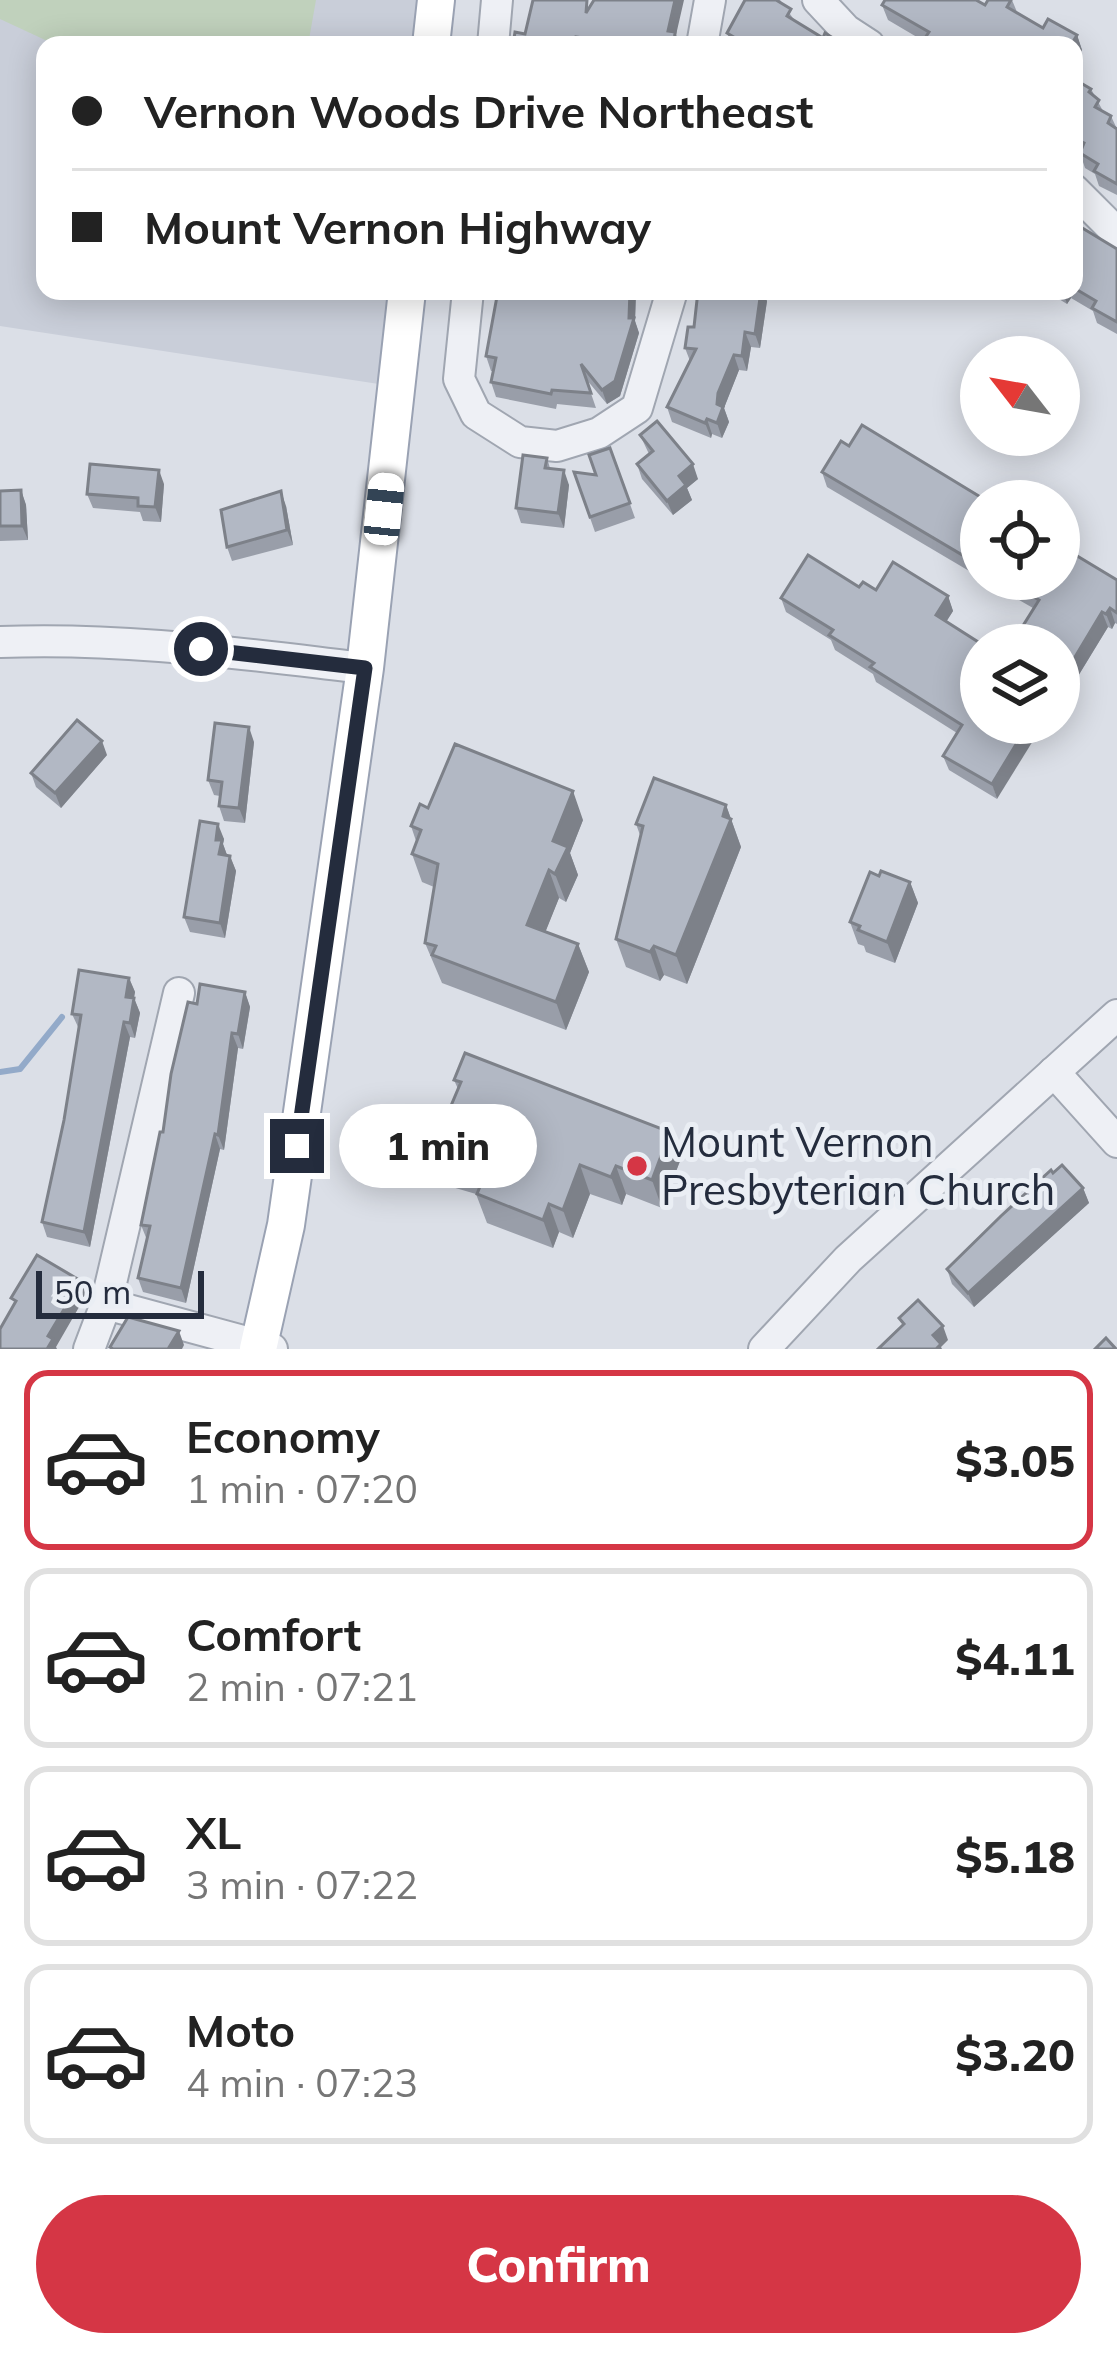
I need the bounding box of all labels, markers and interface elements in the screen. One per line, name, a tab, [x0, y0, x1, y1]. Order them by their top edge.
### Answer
text: Vernon Woods Drive Northeast	[144, 83, 813, 139]
text: Mount Vernon Highway	[144, 199, 651, 255]
north arrow	[960, 336, 1080, 456]
map controls	[960, 336, 1080, 744]
car	[362, 471, 406, 547]
button: locate	[960, 480, 1080, 600]
route start	[174, 622, 228, 676]
button: layers	[960, 624, 1080, 744]
callout: 1 min	[339, 1104, 537, 1188]
place label: Mount Vernon Presbyterian Church	[661, 1115, 1055, 1216]
route end	[270, 1119, 324, 1173]
text: 1 min	[386, 1121, 490, 1170]
marker: Mount Vernon Presbyterian Church	[624, 1153, 650, 1179]
scale bar	[36, 1265, 204, 1318]
text: 50 m	[54, 1271, 131, 1312]
icon: car	[42, 1406, 150, 1514]
text: Economy	[186, 1408, 380, 1464]
text: $3.05	[955, 1432, 1075, 1488]
text: 1 min · 07:20	[186, 1464, 418, 1513]
icon: car	[42, 1604, 150, 1712]
text: Comfort	[186, 1606, 361, 1662]
text: $4.11	[955, 1630, 1075, 1686]
text: 2 min · 07:21	[186, 1662, 418, 1711]
icon: car	[42, 1802, 150, 1910]
text: XL	[186, 1804, 241, 1860]
text: $5.18	[955, 1828, 1075, 1884]
text: 3 min · 07:22	[186, 1860, 418, 1909]
icon: car	[42, 2000, 150, 2108]
text: Moto	[186, 2002, 295, 2058]
text: $3.20	[955, 2026, 1075, 2082]
text: 4 min · 07:23	[186, 2058, 418, 2107]
button: Confirm	[36, 2195, 1081, 2333]

